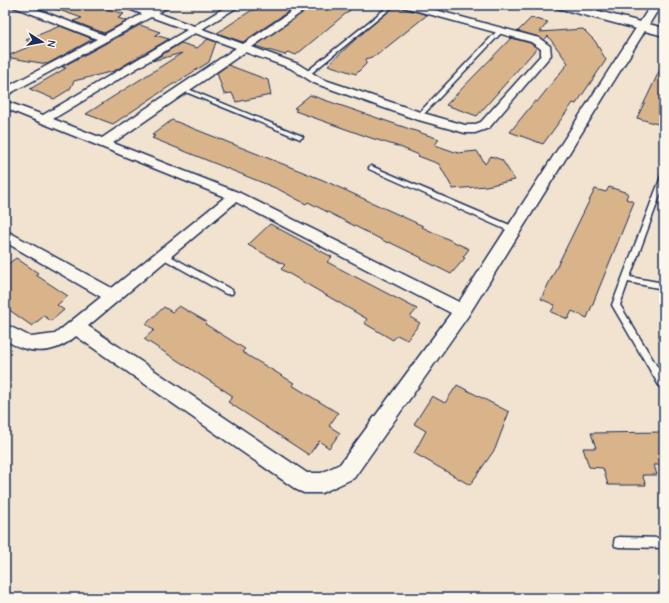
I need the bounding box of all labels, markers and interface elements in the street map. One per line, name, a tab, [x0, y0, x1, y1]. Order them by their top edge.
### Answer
north arrow	[22, 22, 62, 62]
text: N	[44, 39, 58, 49]

